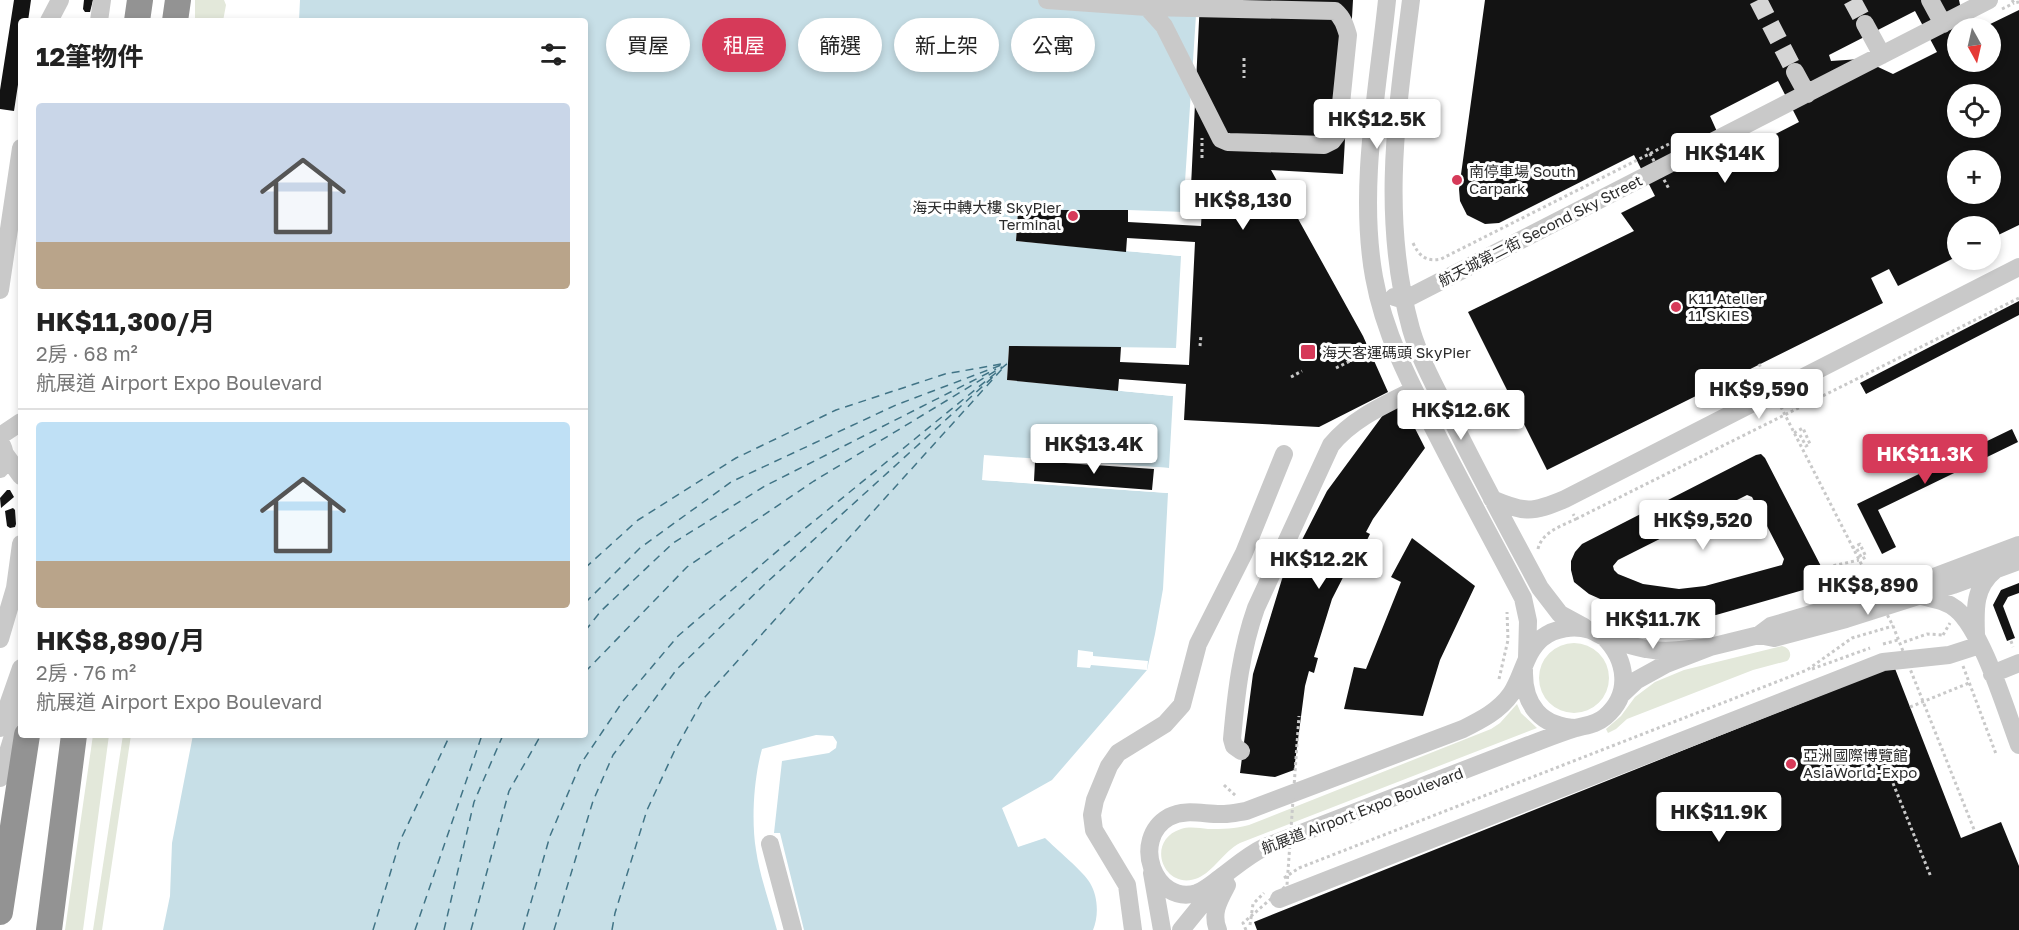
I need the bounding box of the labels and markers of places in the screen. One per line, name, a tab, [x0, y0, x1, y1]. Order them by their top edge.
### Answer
pin: HK$12.5K	[1315, 99, 1439, 150]
pin: HK$14K	[1676, 133, 1774, 184]
place label: 南停車場 South Carpark	[1469, 162, 1576, 197]
marker: 南停車場 South Carpark	[1450, 173, 1464, 187]
pin: HK$8,130	[1181, 180, 1305, 231]
place label: 海天中轉大樓 SkyPier Terminal	[912, 198, 1061, 233]
marker: 海天中轉大樓 SkyPier Terminal	[1066, 209, 1080, 223]
place label: K11 Atelier 11 SKIES	[1688, 289, 1764, 324]
marker: K11 Atelier 11 SKIES	[1669, 300, 1683, 314]
marker: 海天客運碼頭 SkyPier	[1299, 343, 1317, 361]
place label: 海天客運碼頭 SkyPier	[1322, 343, 1471, 361]
pin: HK$9,590	[1697, 369, 1821, 420]
pin: HK$12.6K	[1399, 390, 1523, 441]
pin: HK$13.4K	[1032, 424, 1156, 475]
pin: HK$11.3K	[1863, 434, 1987, 485]
pin: HK$9,520	[1641, 500, 1765, 551]
pin: HK$12.2K	[1257, 539, 1381, 590]
pin: HK$8,890	[1806, 565, 1930, 616]
pin: HK$11.7K	[1591, 599, 1715, 650]
place label: 亞洲國際博覽館 AsiaWorld-Expo	[1803, 746, 1917, 781]
marker: 亞洲國際博覽館 AsiaWorld-Expo	[1784, 757, 1798, 771]
pin: HK$11.9K	[1657, 792, 1781, 843]

